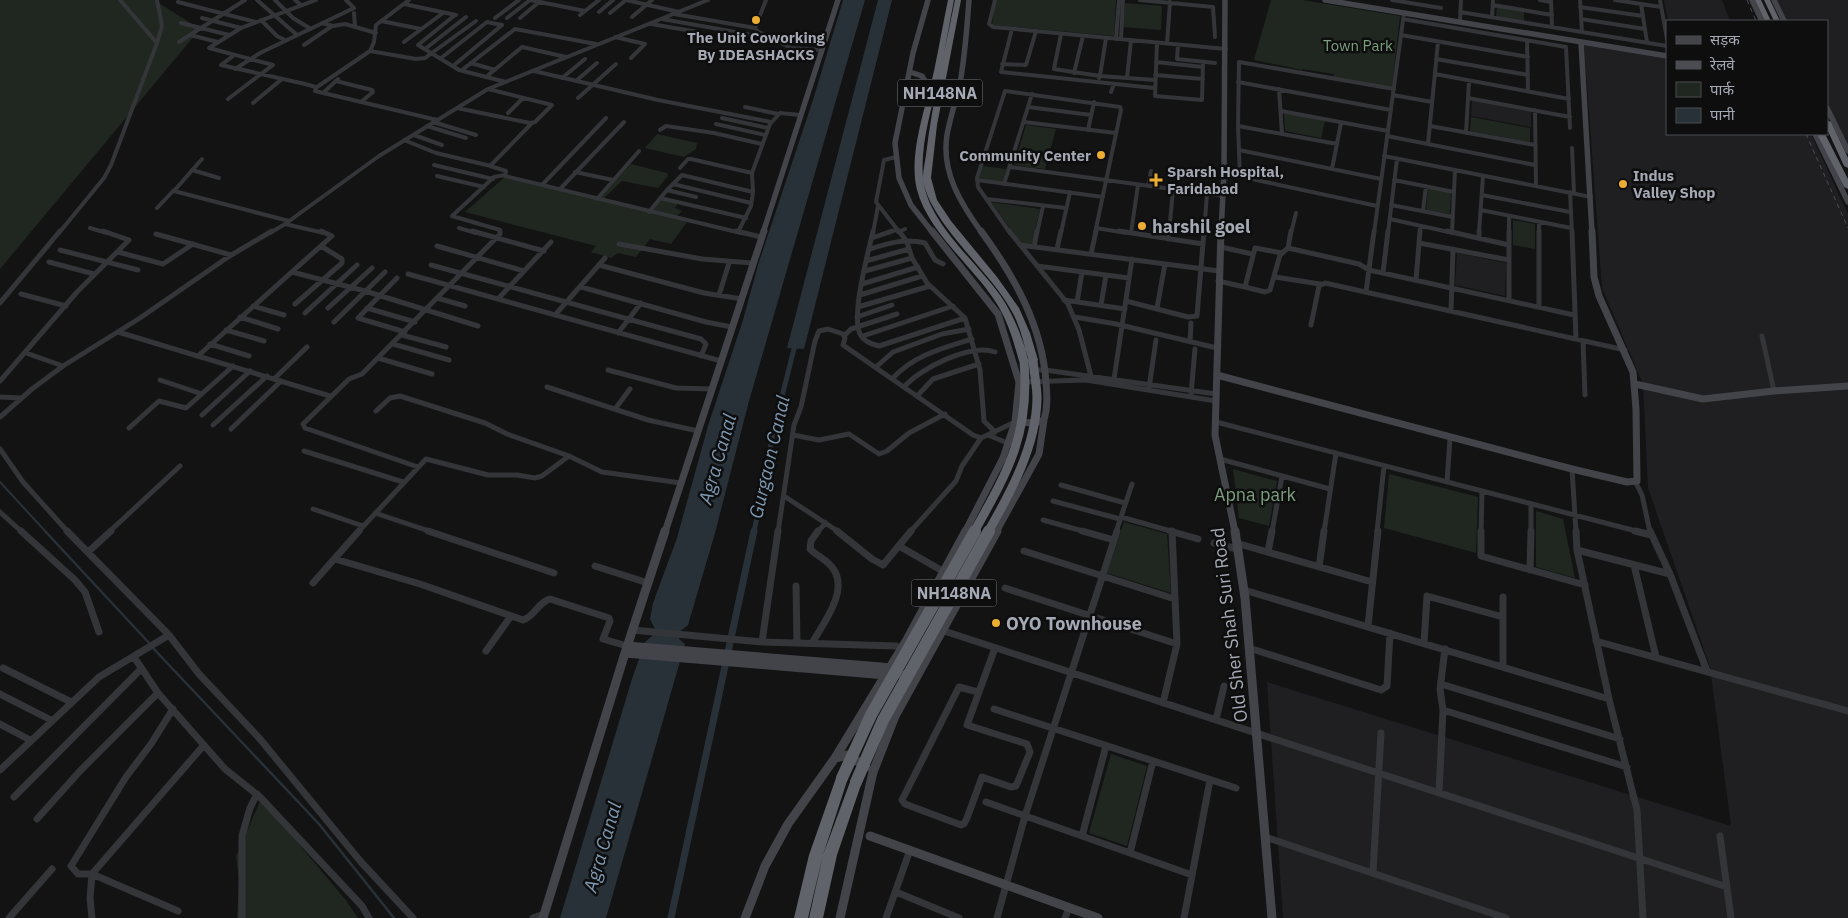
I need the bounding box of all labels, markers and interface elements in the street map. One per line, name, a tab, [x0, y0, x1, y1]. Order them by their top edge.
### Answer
marker: The Unit Coworking By IDEASHACKS	[750, 14, 762, 26]
legend	[1666, 20, 1828, 135]
place label: The Unit Coworking By IDEASHACKS	[687, 28, 826, 64]
text: सड़क	[1710, 30, 1740, 49]
park label: Town Park	[1323, 36, 1393, 55]
text: रेलवे	[1709, 55, 1735, 74]
road number: NH148NA	[898, 80, 982, 106]
text: पार्क	[1710, 80, 1734, 99]
text: पानी	[1710, 105, 1736, 124]
place label: Community Center	[959, 146, 1091, 165]
marker: Community Center	[1095, 149, 1107, 161]
place label: Sparsh Hospital, Faridabad	[1167, 162, 1284, 198]
place label: Indus Valley Shop	[1633, 166, 1715, 202]
marker: Sparsh Hospital, Faridabad	[1149, 173, 1163, 187]
marker: Indus Valley Shop	[1617, 178, 1629, 190]
place label: harshil goel	[1152, 215, 1251, 238]
marker: harshil goel	[1136, 220, 1148, 232]
water label: Gurgaon Canal	[743, 393, 795, 521]
water label: Agra Canal	[692, 411, 741, 508]
park label: Apna park	[1214, 483, 1297, 506]
street label: Old Sher Shah Suri Road	[1206, 526, 1252, 724]
road number: NH148NA	[912, 580, 996, 606]
place label: OYO Townhouse	[1006, 612, 1142, 635]
marker: OYO Townhouse	[990, 617, 1002, 629]
water label: Agra Canal	[577, 799, 626, 896]

